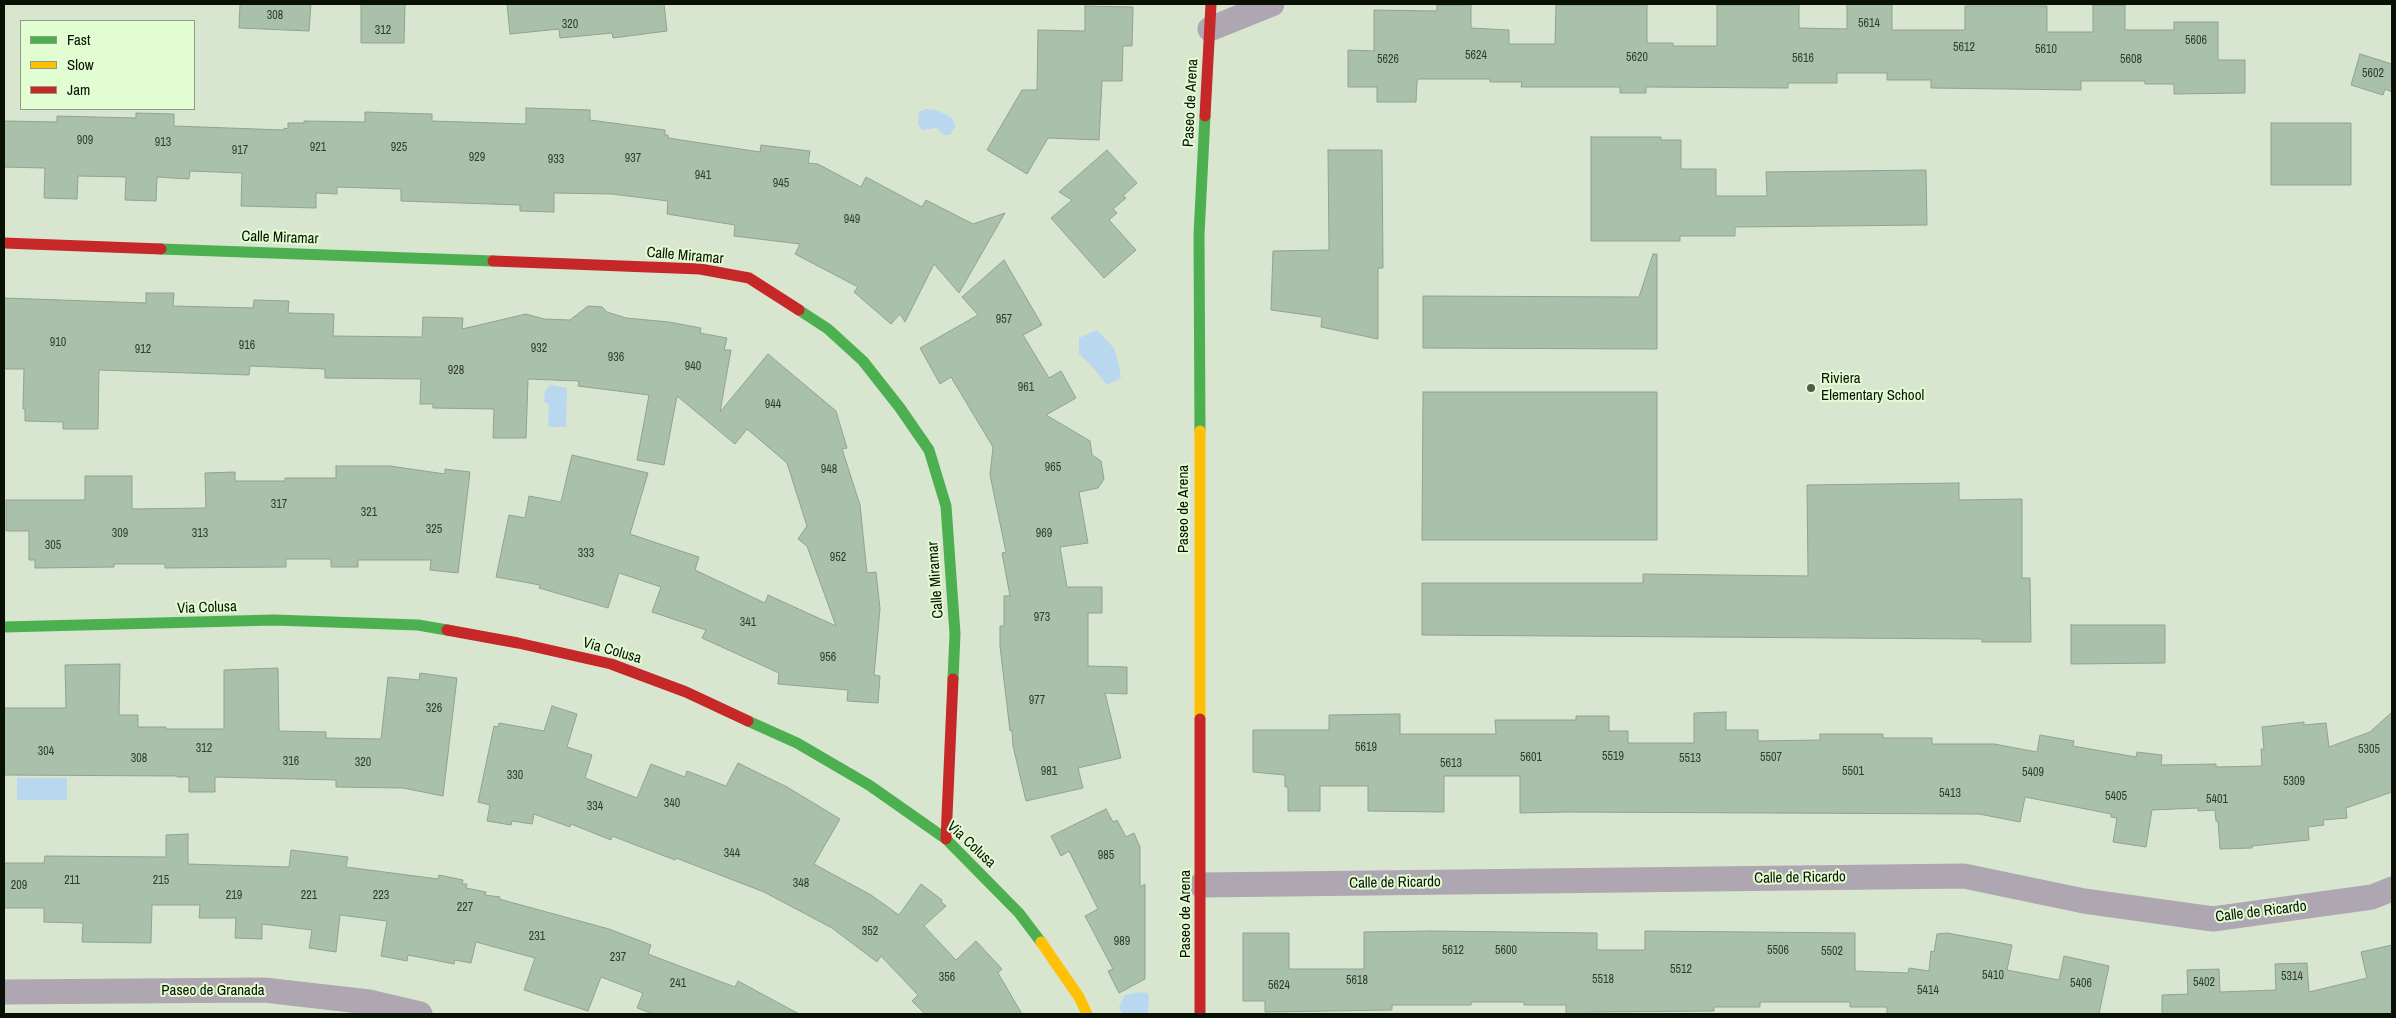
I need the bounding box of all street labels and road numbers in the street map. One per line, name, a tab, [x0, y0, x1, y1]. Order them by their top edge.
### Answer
street label: Paseo de Arena	[1180, 58, 1202, 148]
street label: Calle Miramar	[241, 228, 319, 248]
street label: Calle Miramar	[646, 244, 724, 268]
street label: Paseo de Arena	[1175, 465, 1193, 553]
street label: Calle Miramar	[924, 541, 948, 619]
street label: Via Colusa	[177, 598, 237, 618]
street label: Via Colusa	[581, 634, 643, 668]
street label: Via Colusa	[943, 818, 999, 872]
street label: Calle de Ricardo	[1754, 868, 1846, 888]
street label: Paseo de Arena	[1177, 870, 1195, 958]
street label: Calle de Ricardo	[1349, 873, 1441, 893]
street label: Calle de Ricardo	[2214, 897, 2308, 927]
street label: Paseo de Granada	[161, 982, 265, 1000]

